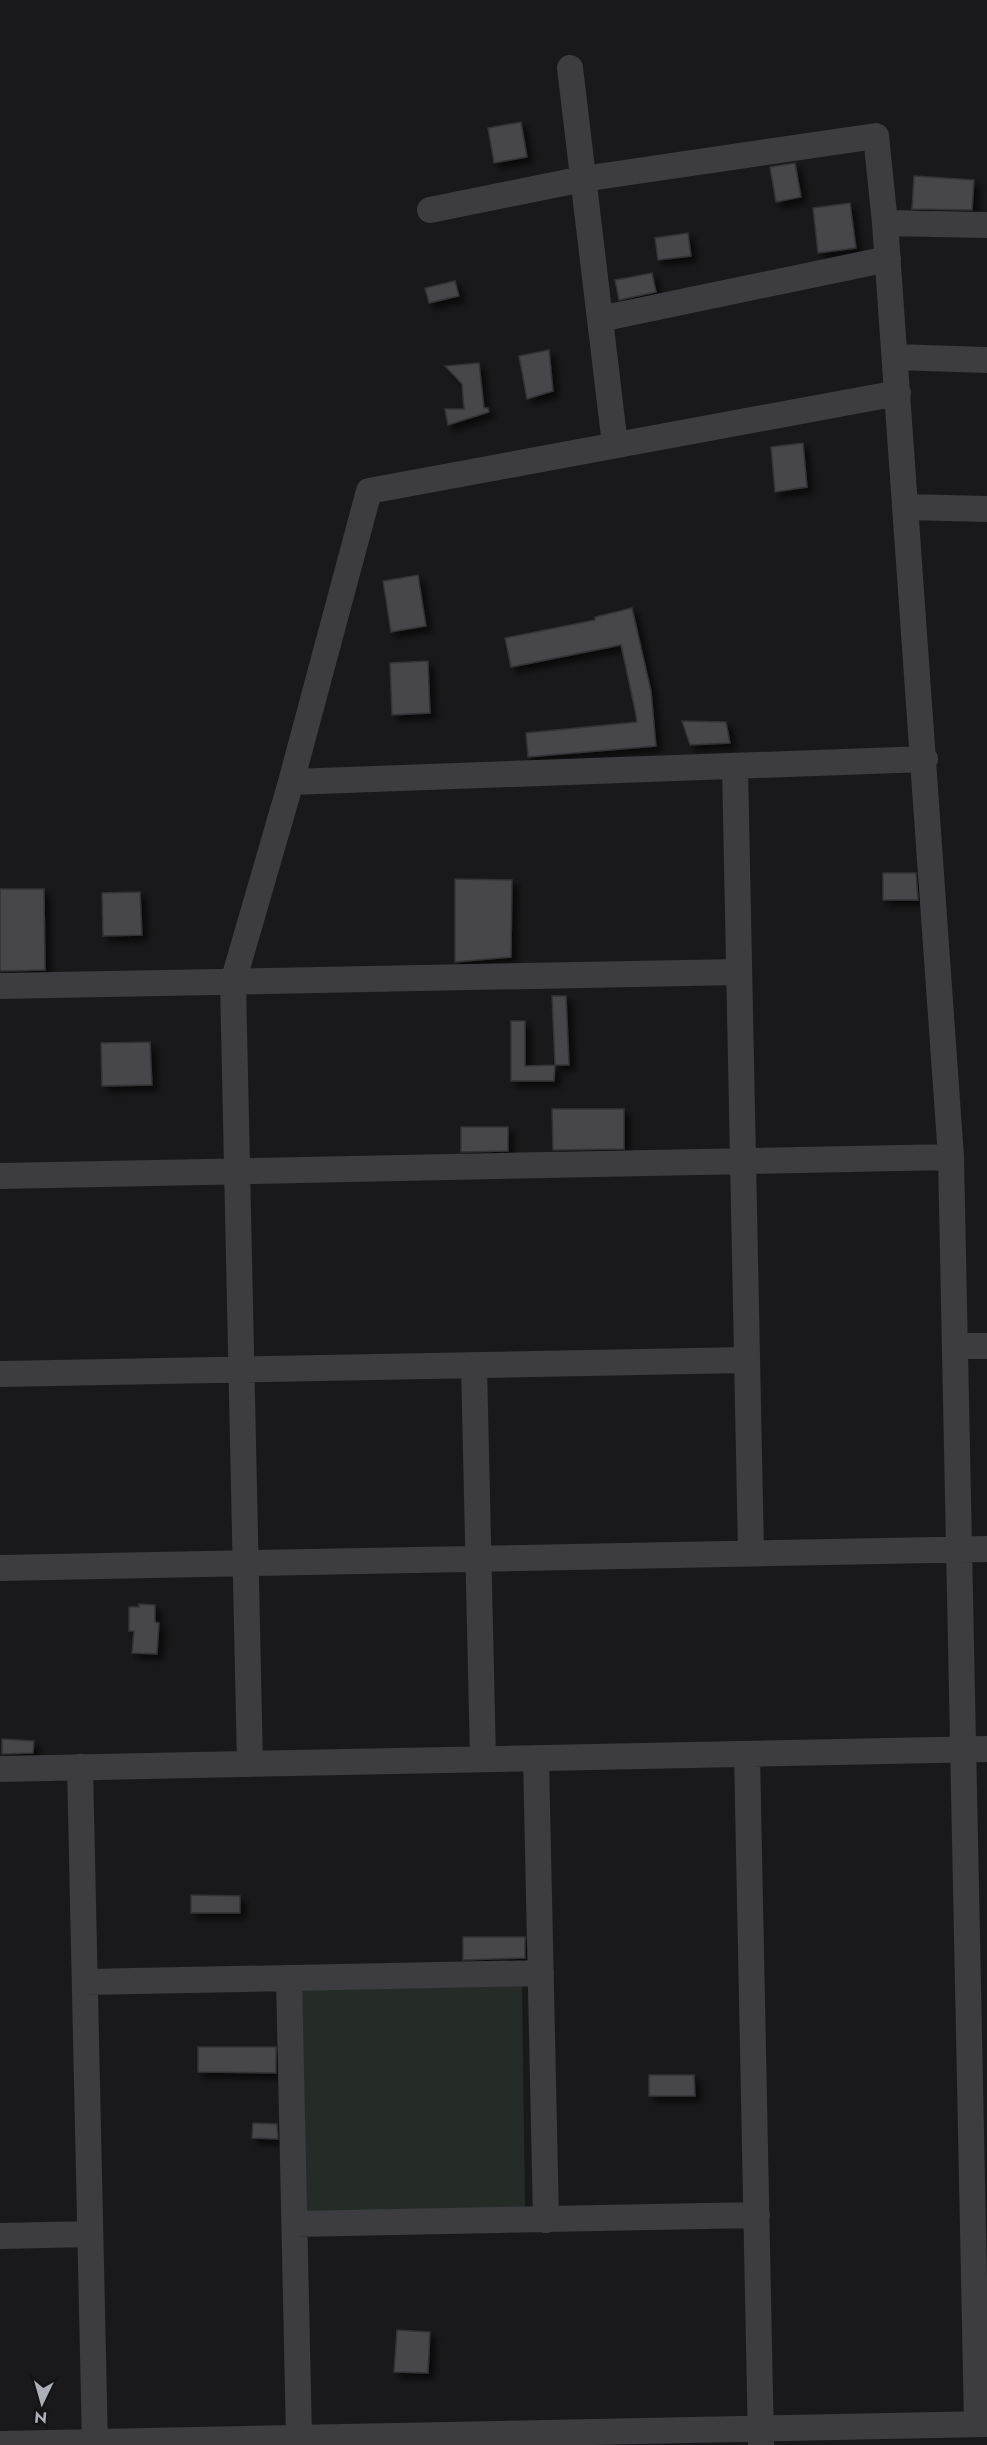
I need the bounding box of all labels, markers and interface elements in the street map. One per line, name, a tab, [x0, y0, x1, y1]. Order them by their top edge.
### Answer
north arrow	[12, 2373, 72, 2433]
text: N	[33, 2405, 48, 2429]

